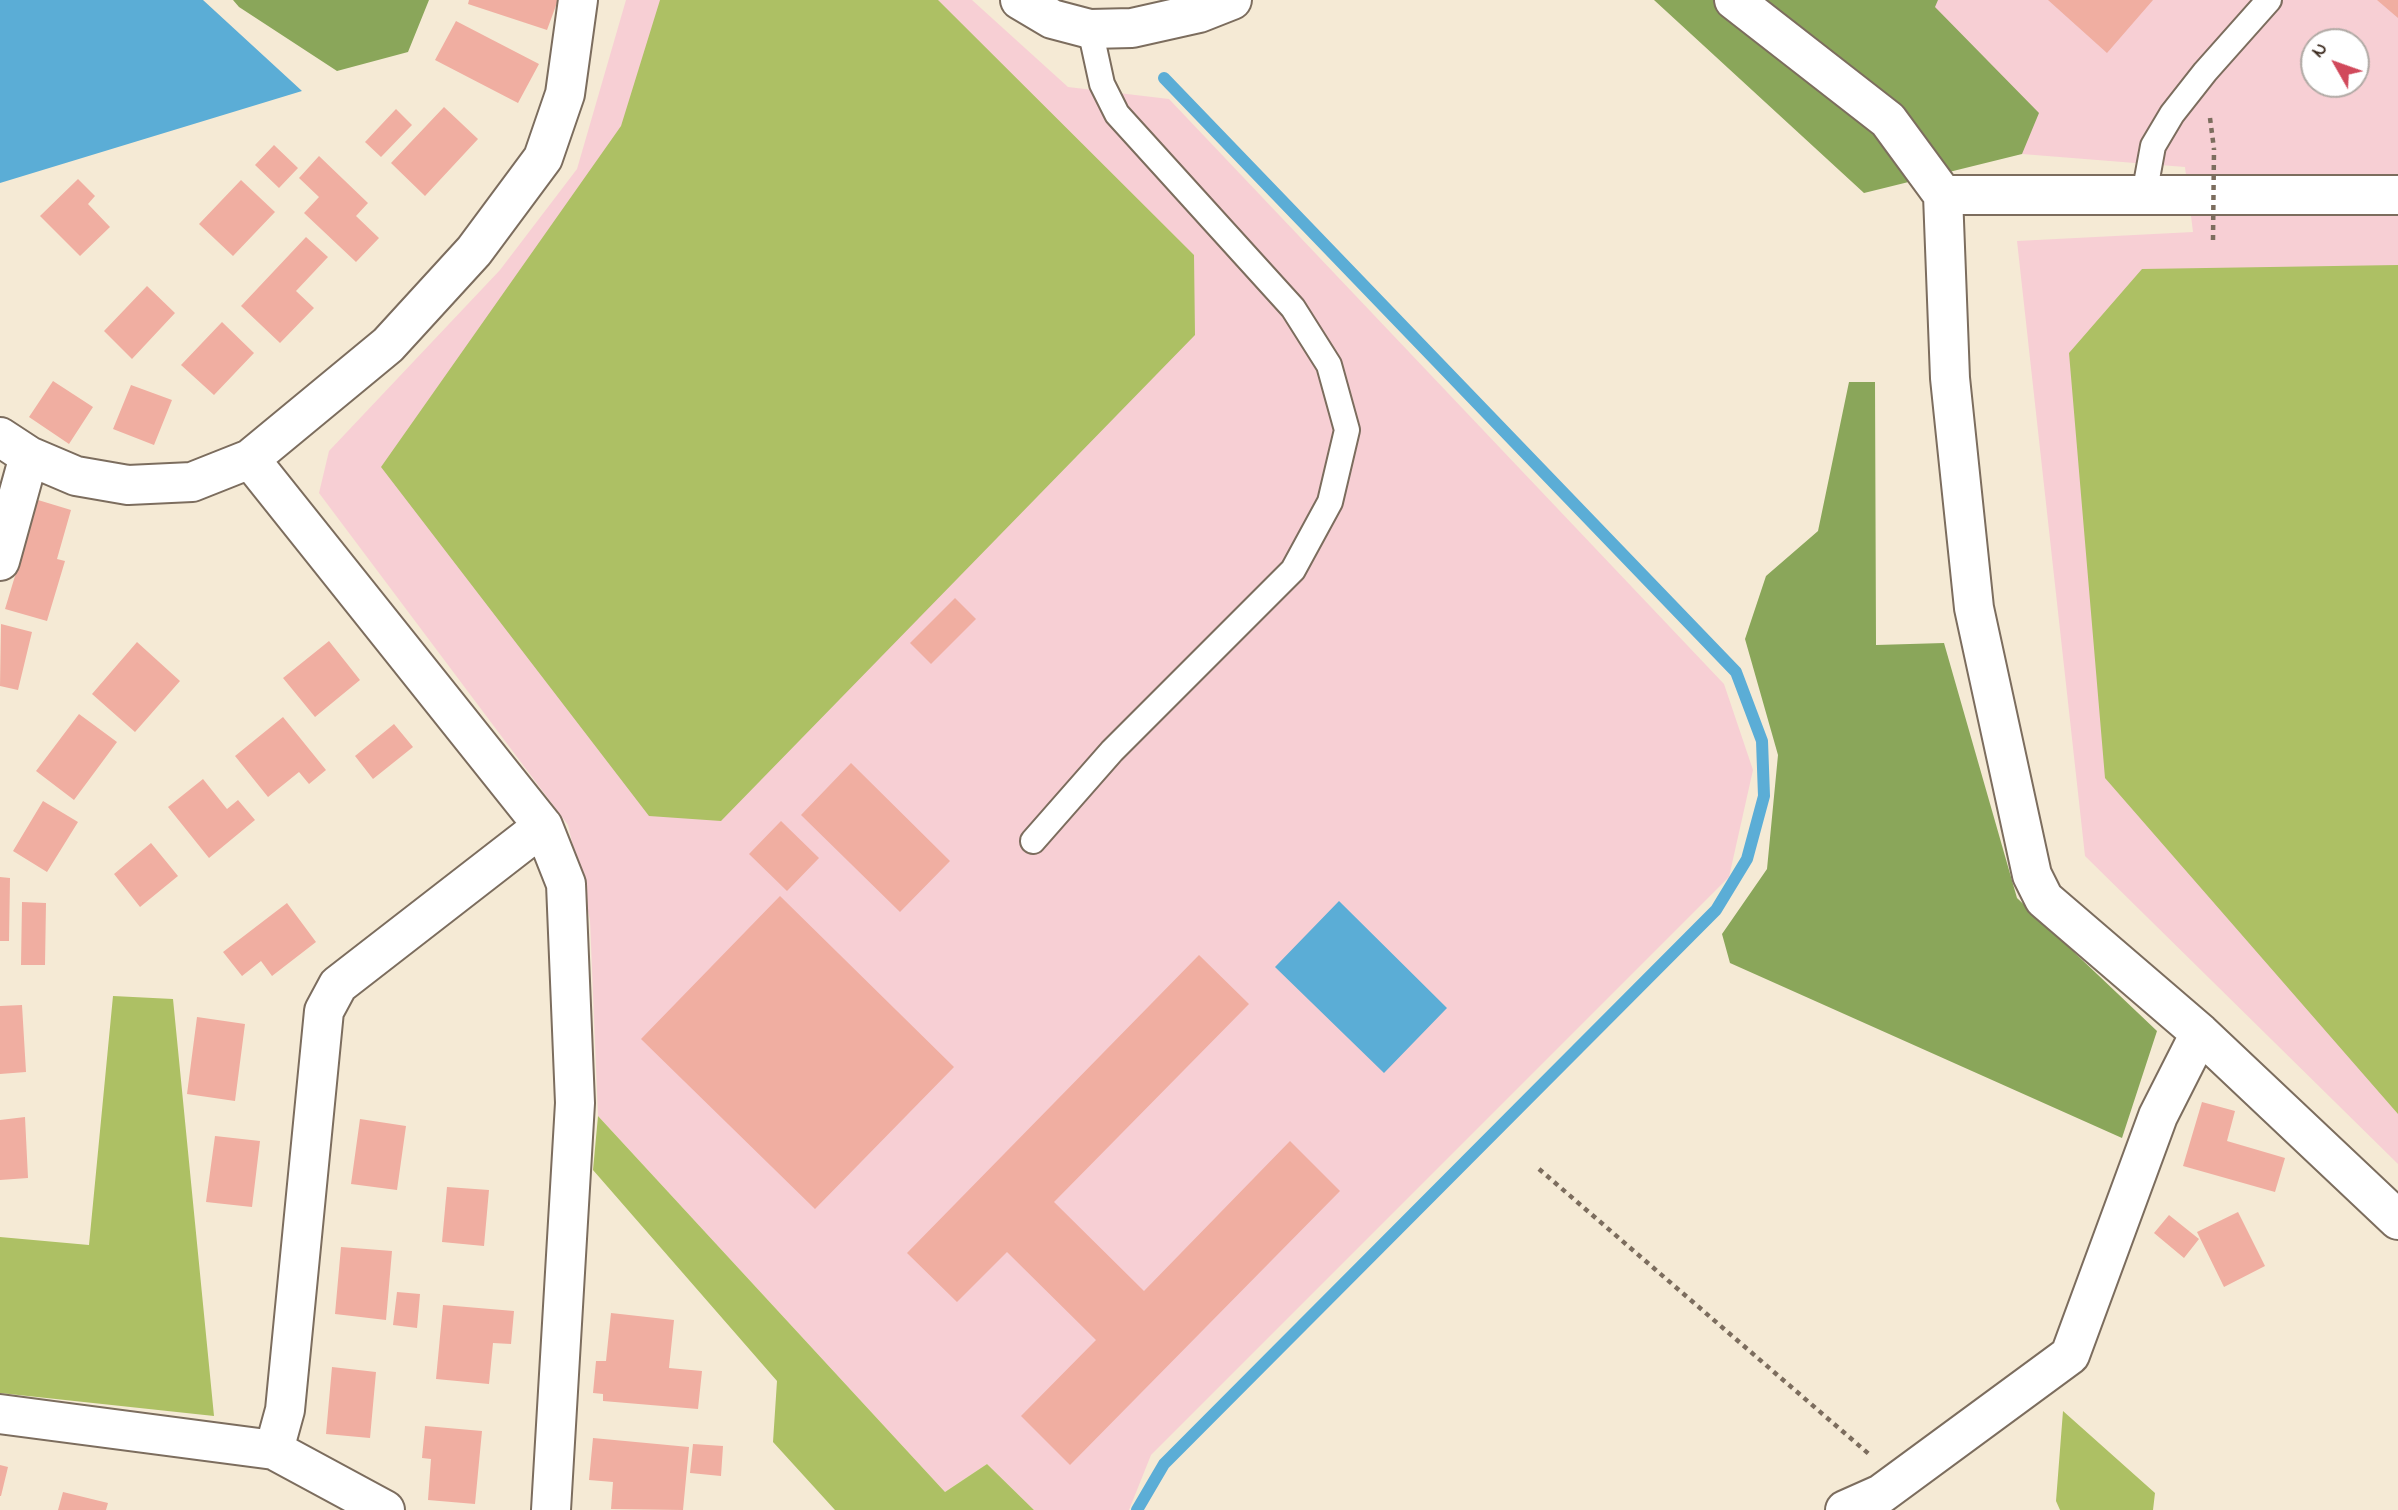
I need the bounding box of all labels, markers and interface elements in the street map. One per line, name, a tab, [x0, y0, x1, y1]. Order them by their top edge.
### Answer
north arrow	[2300, 28, 2370, 98]
text: N	[2306, 37, 2335, 64]

